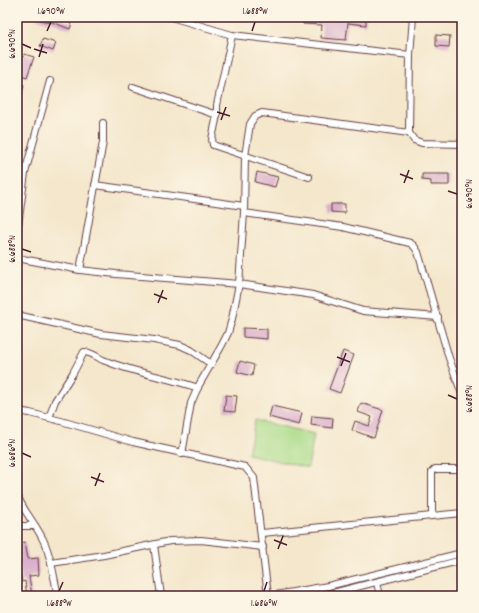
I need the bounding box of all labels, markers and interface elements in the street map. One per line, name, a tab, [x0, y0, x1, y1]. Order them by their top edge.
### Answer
text: 1.690°W	[37, 5, 65, 19]
text: 1.688°W	[242, 5, 268, 19]
text: 6.690°N	[6, 29, 20, 59]
text: 6.690°N	[463, 179, 477, 209]
text: 6.688°N	[6, 235, 20, 263]
text: 6.688°N	[463, 385, 477, 413]
text: 6.686°N	[6, 439, 20, 467]
text: 1.688°W	[46, 597, 72, 611]
text: 1.686°W	[251, 597, 278, 611]

